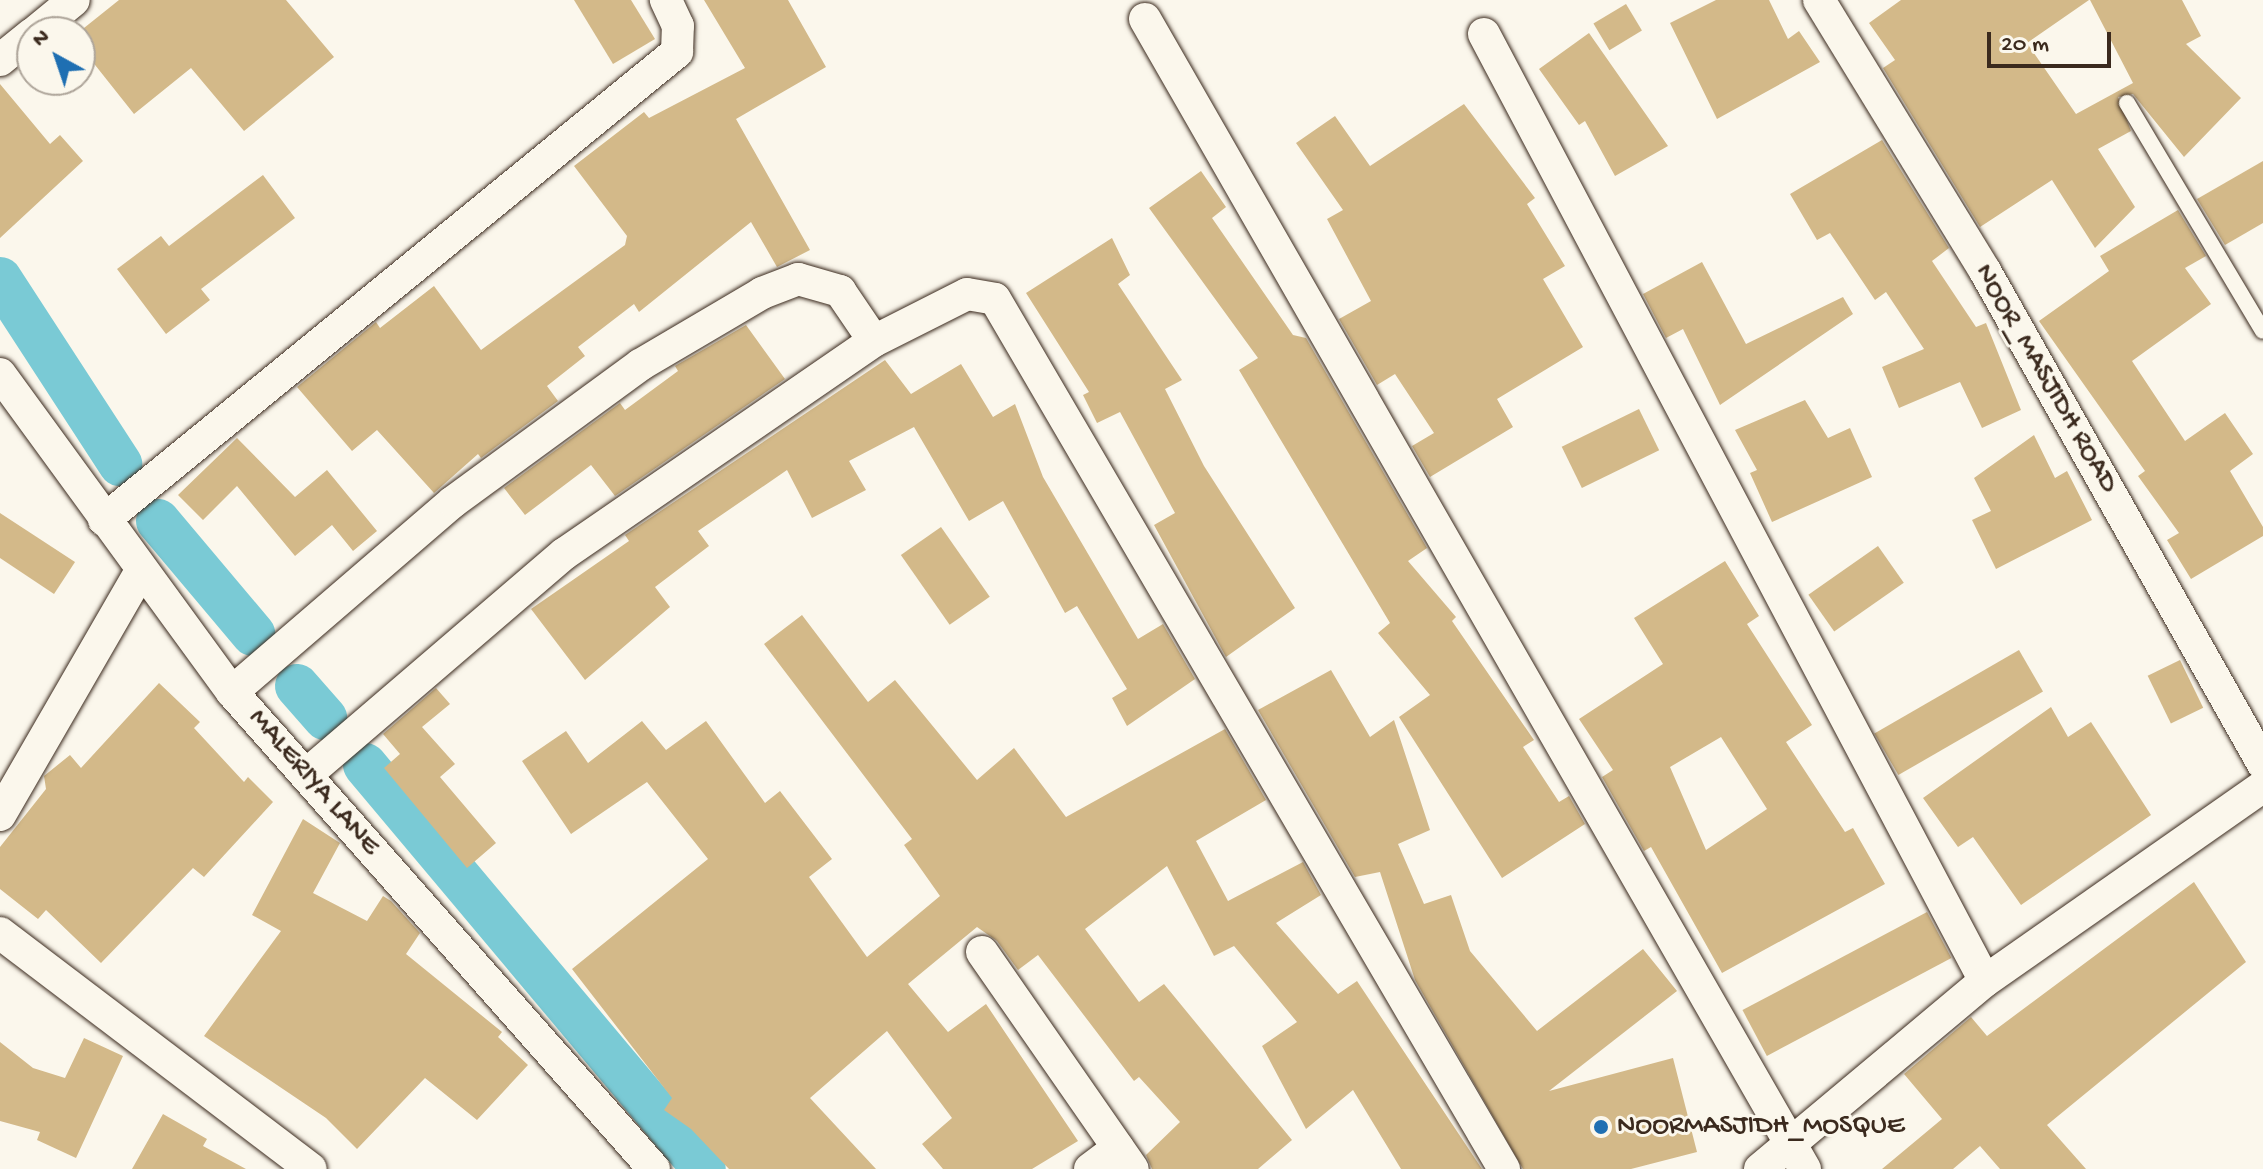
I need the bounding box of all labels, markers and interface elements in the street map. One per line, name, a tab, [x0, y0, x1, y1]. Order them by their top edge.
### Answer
north arrow	[16, 16, 96, 96]
scale bar	[1991, 16, 2115, 66]
text: N	[28, 25, 56, 54]
text: 20 m	[2001, 31, 2049, 60]
street label: NOOR_MASJIDH ROAD	[1966, 259, 2124, 499]
street label: MALERIYA LANE	[240, 703, 386, 863]
place label: NOORMASJIDH_MOSQUE	[1617, 1110, 1904, 1144]
marker: NOORMASJIDH_MOSQUE	[1592, 1118, 1610, 1136]

